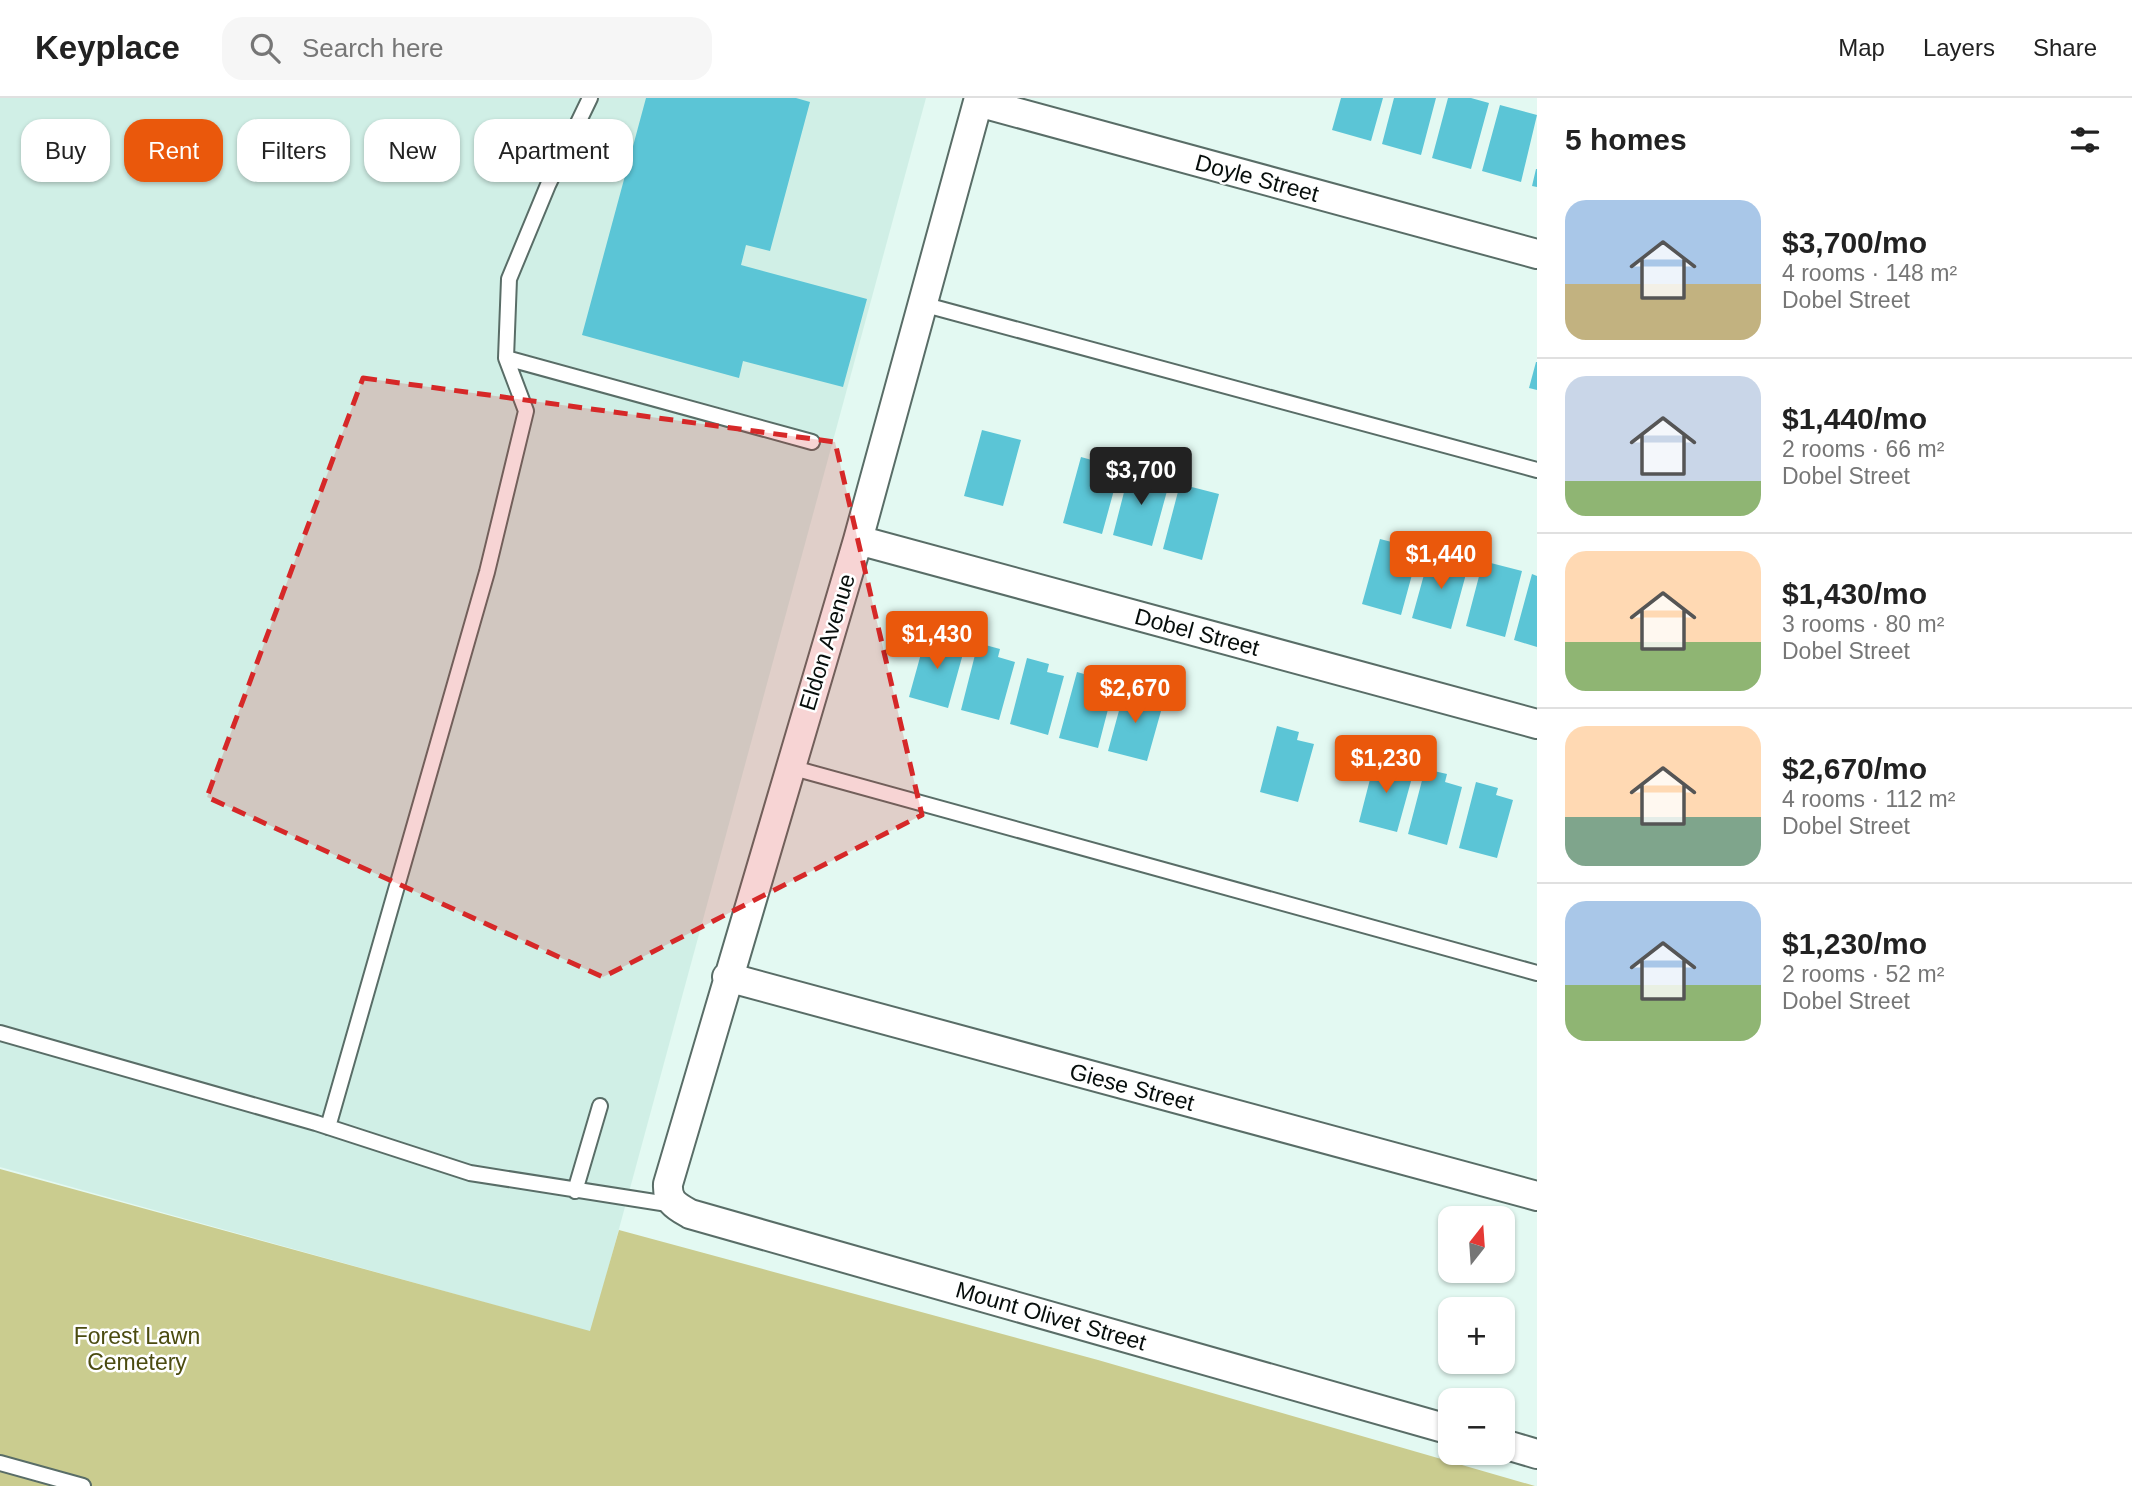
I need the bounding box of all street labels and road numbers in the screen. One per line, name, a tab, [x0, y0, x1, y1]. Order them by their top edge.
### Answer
street label: Doyle Street	[1193, 149, 1322, 207]
street label: Eldon Avenue	[794, 571, 860, 713]
street label: Dobel Street	[1132, 603, 1263, 661]
street label: Giese Street	[1067, 1058, 1198, 1116]
street label: Mount Olivet Street	[953, 1276, 1150, 1356]

